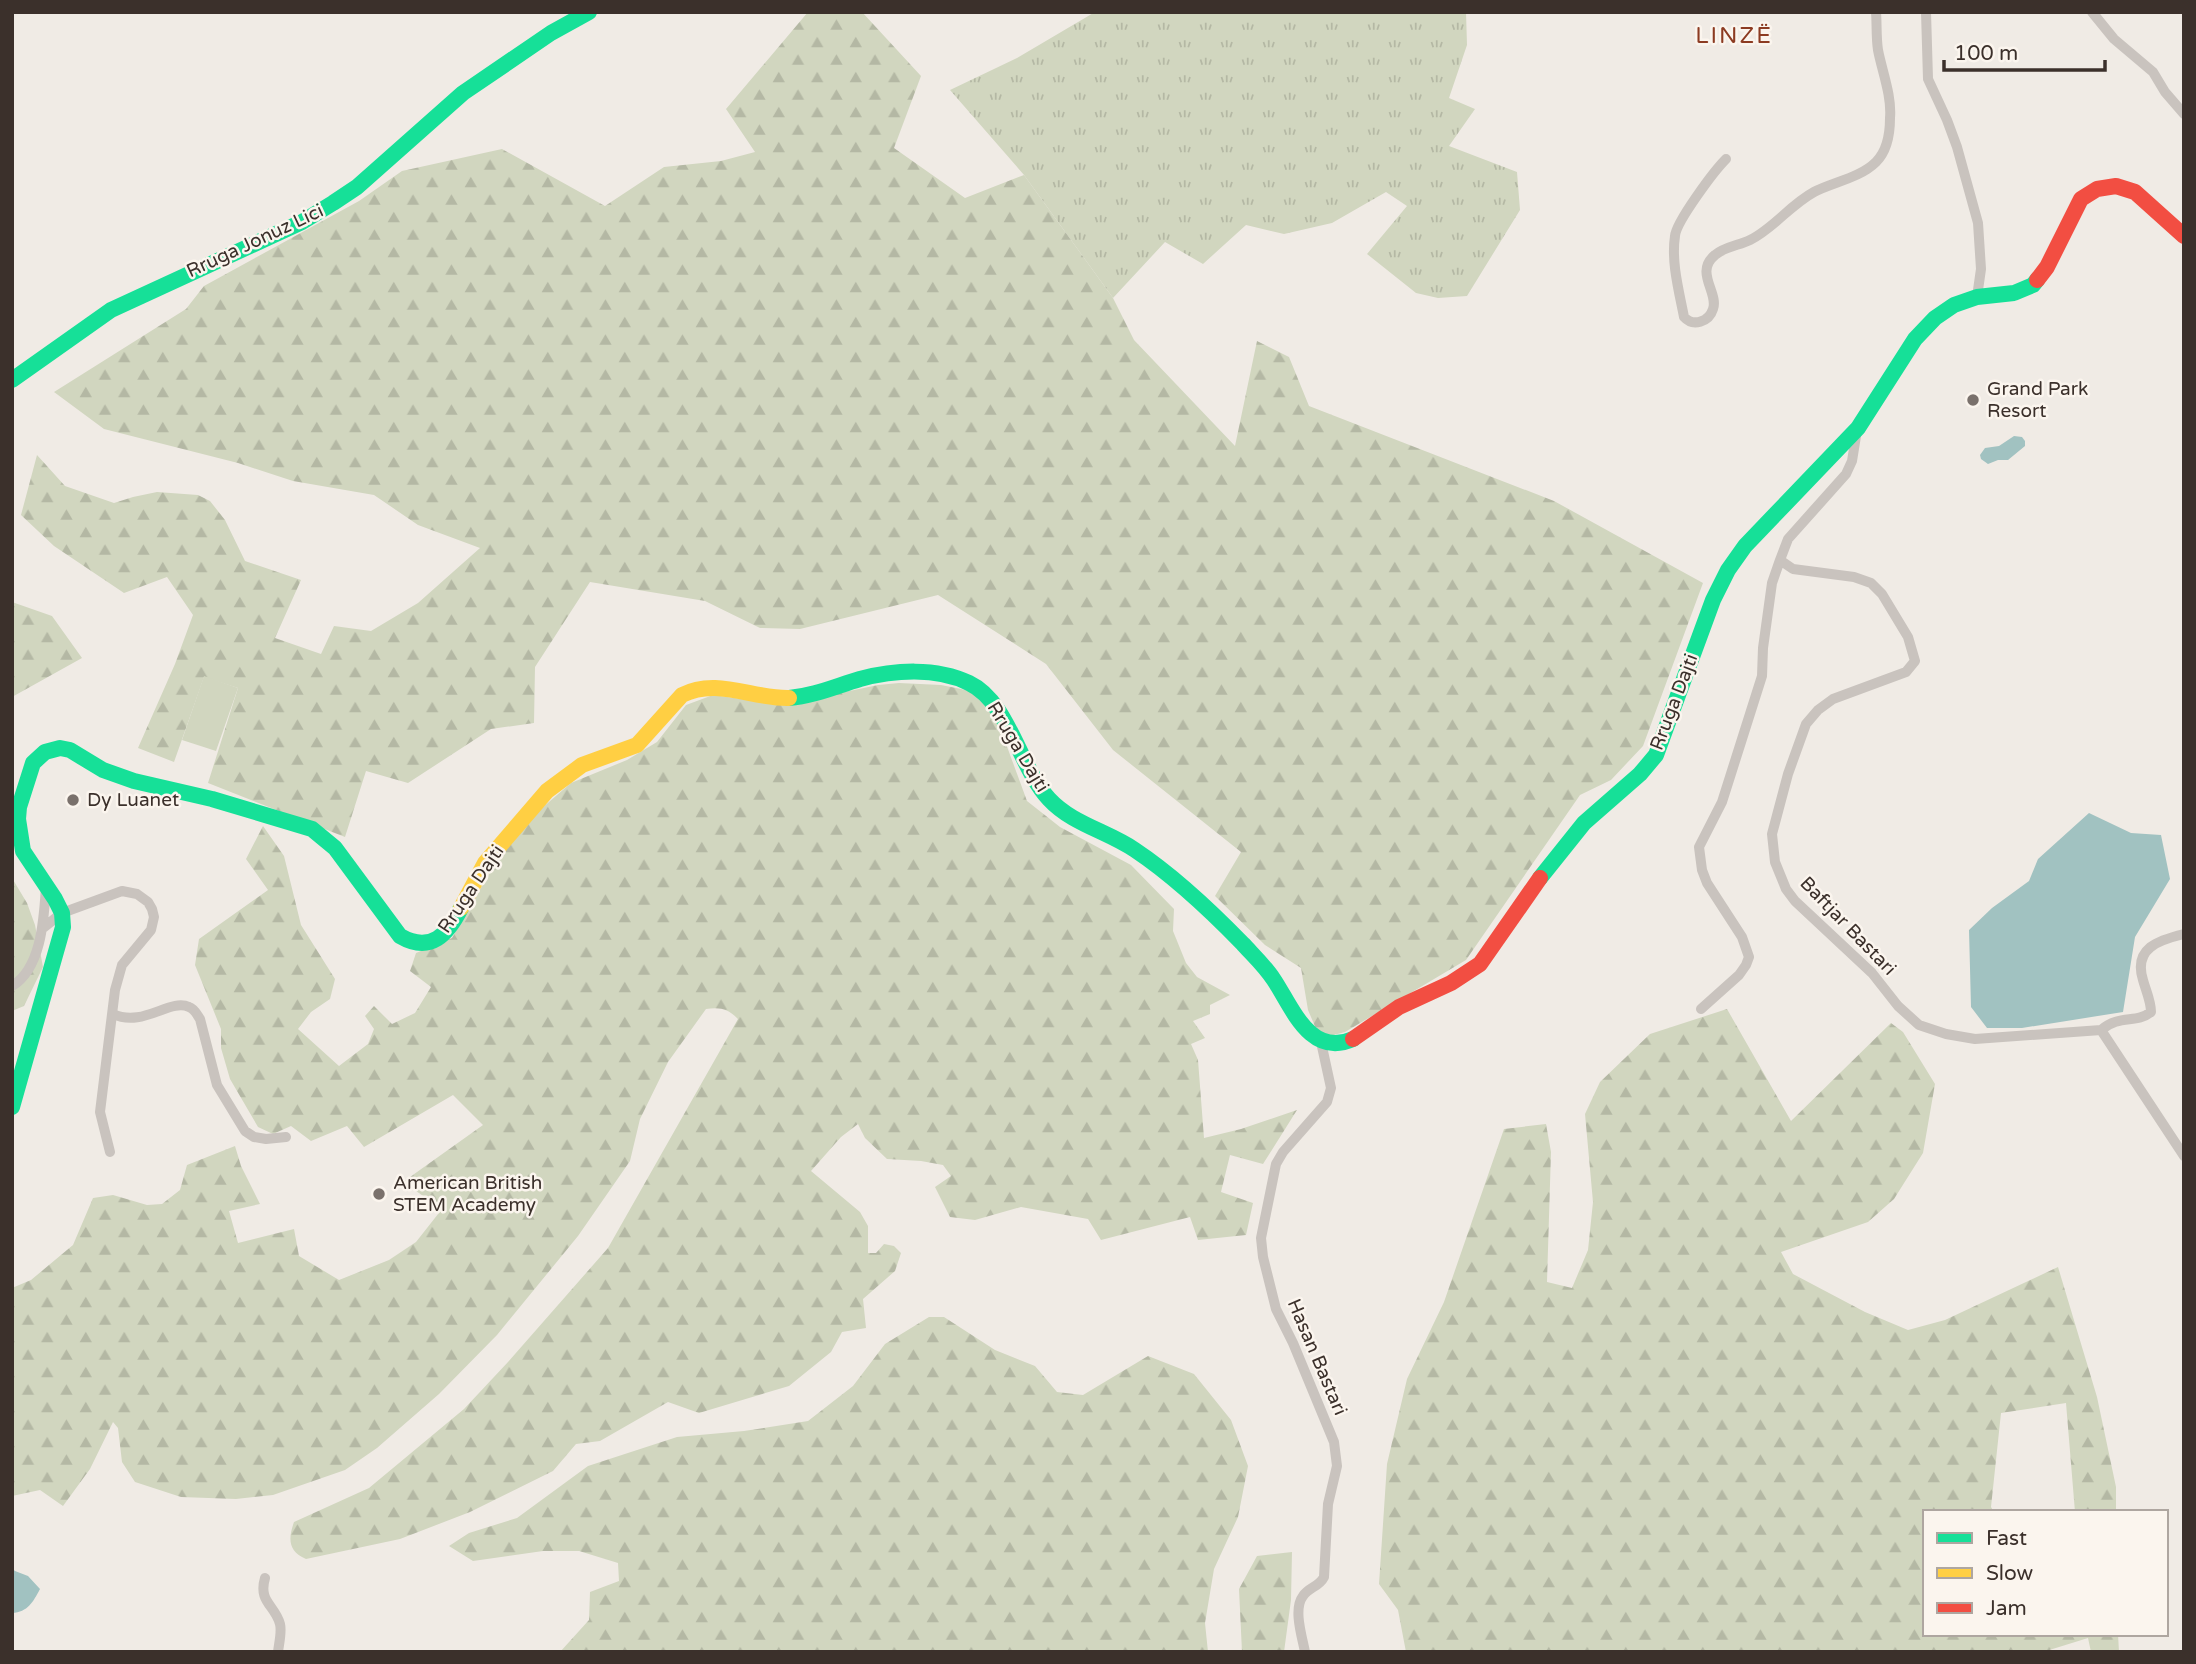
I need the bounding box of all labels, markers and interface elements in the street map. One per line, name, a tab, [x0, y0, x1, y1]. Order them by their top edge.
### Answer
district label: LINZË	[1695, 22, 1773, 50]
scale bar	[1944, 28, 2105, 72]
text: 100 m	[1954, 41, 2018, 66]
street label: Rruga Jonuz Lici	[183, 200, 327, 282]
place label: Grand Park Resort	[1987, 378, 2088, 422]
marker: Grand Park Resort	[1965, 392, 1981, 408]
street label: Rruga Dajti	[1646, 651, 1702, 753]
street label: Rruga Dajti	[982, 698, 1054, 796]
place label: Dy Luanet	[87, 789, 179, 811]
marker: Dy Luanet	[65, 792, 81, 808]
street label: Rruga Dajti	[433, 841, 509, 937]
street label: Baftjar Bastari	[1795, 872, 1901, 980]
place label: American British STEM Academy	[393, 1172, 542, 1216]
marker: American British STEM Academy	[371, 1186, 387, 1202]
street label: Hasan Bastari	[1283, 1296, 1351, 1418]
legend	[1923, 1510, 2168, 1636]
text: Fast	[1986, 1526, 2027, 1551]
text: Slow	[1986, 1561, 2034, 1586]
text: Jam	[1986, 1596, 2027, 1621]

